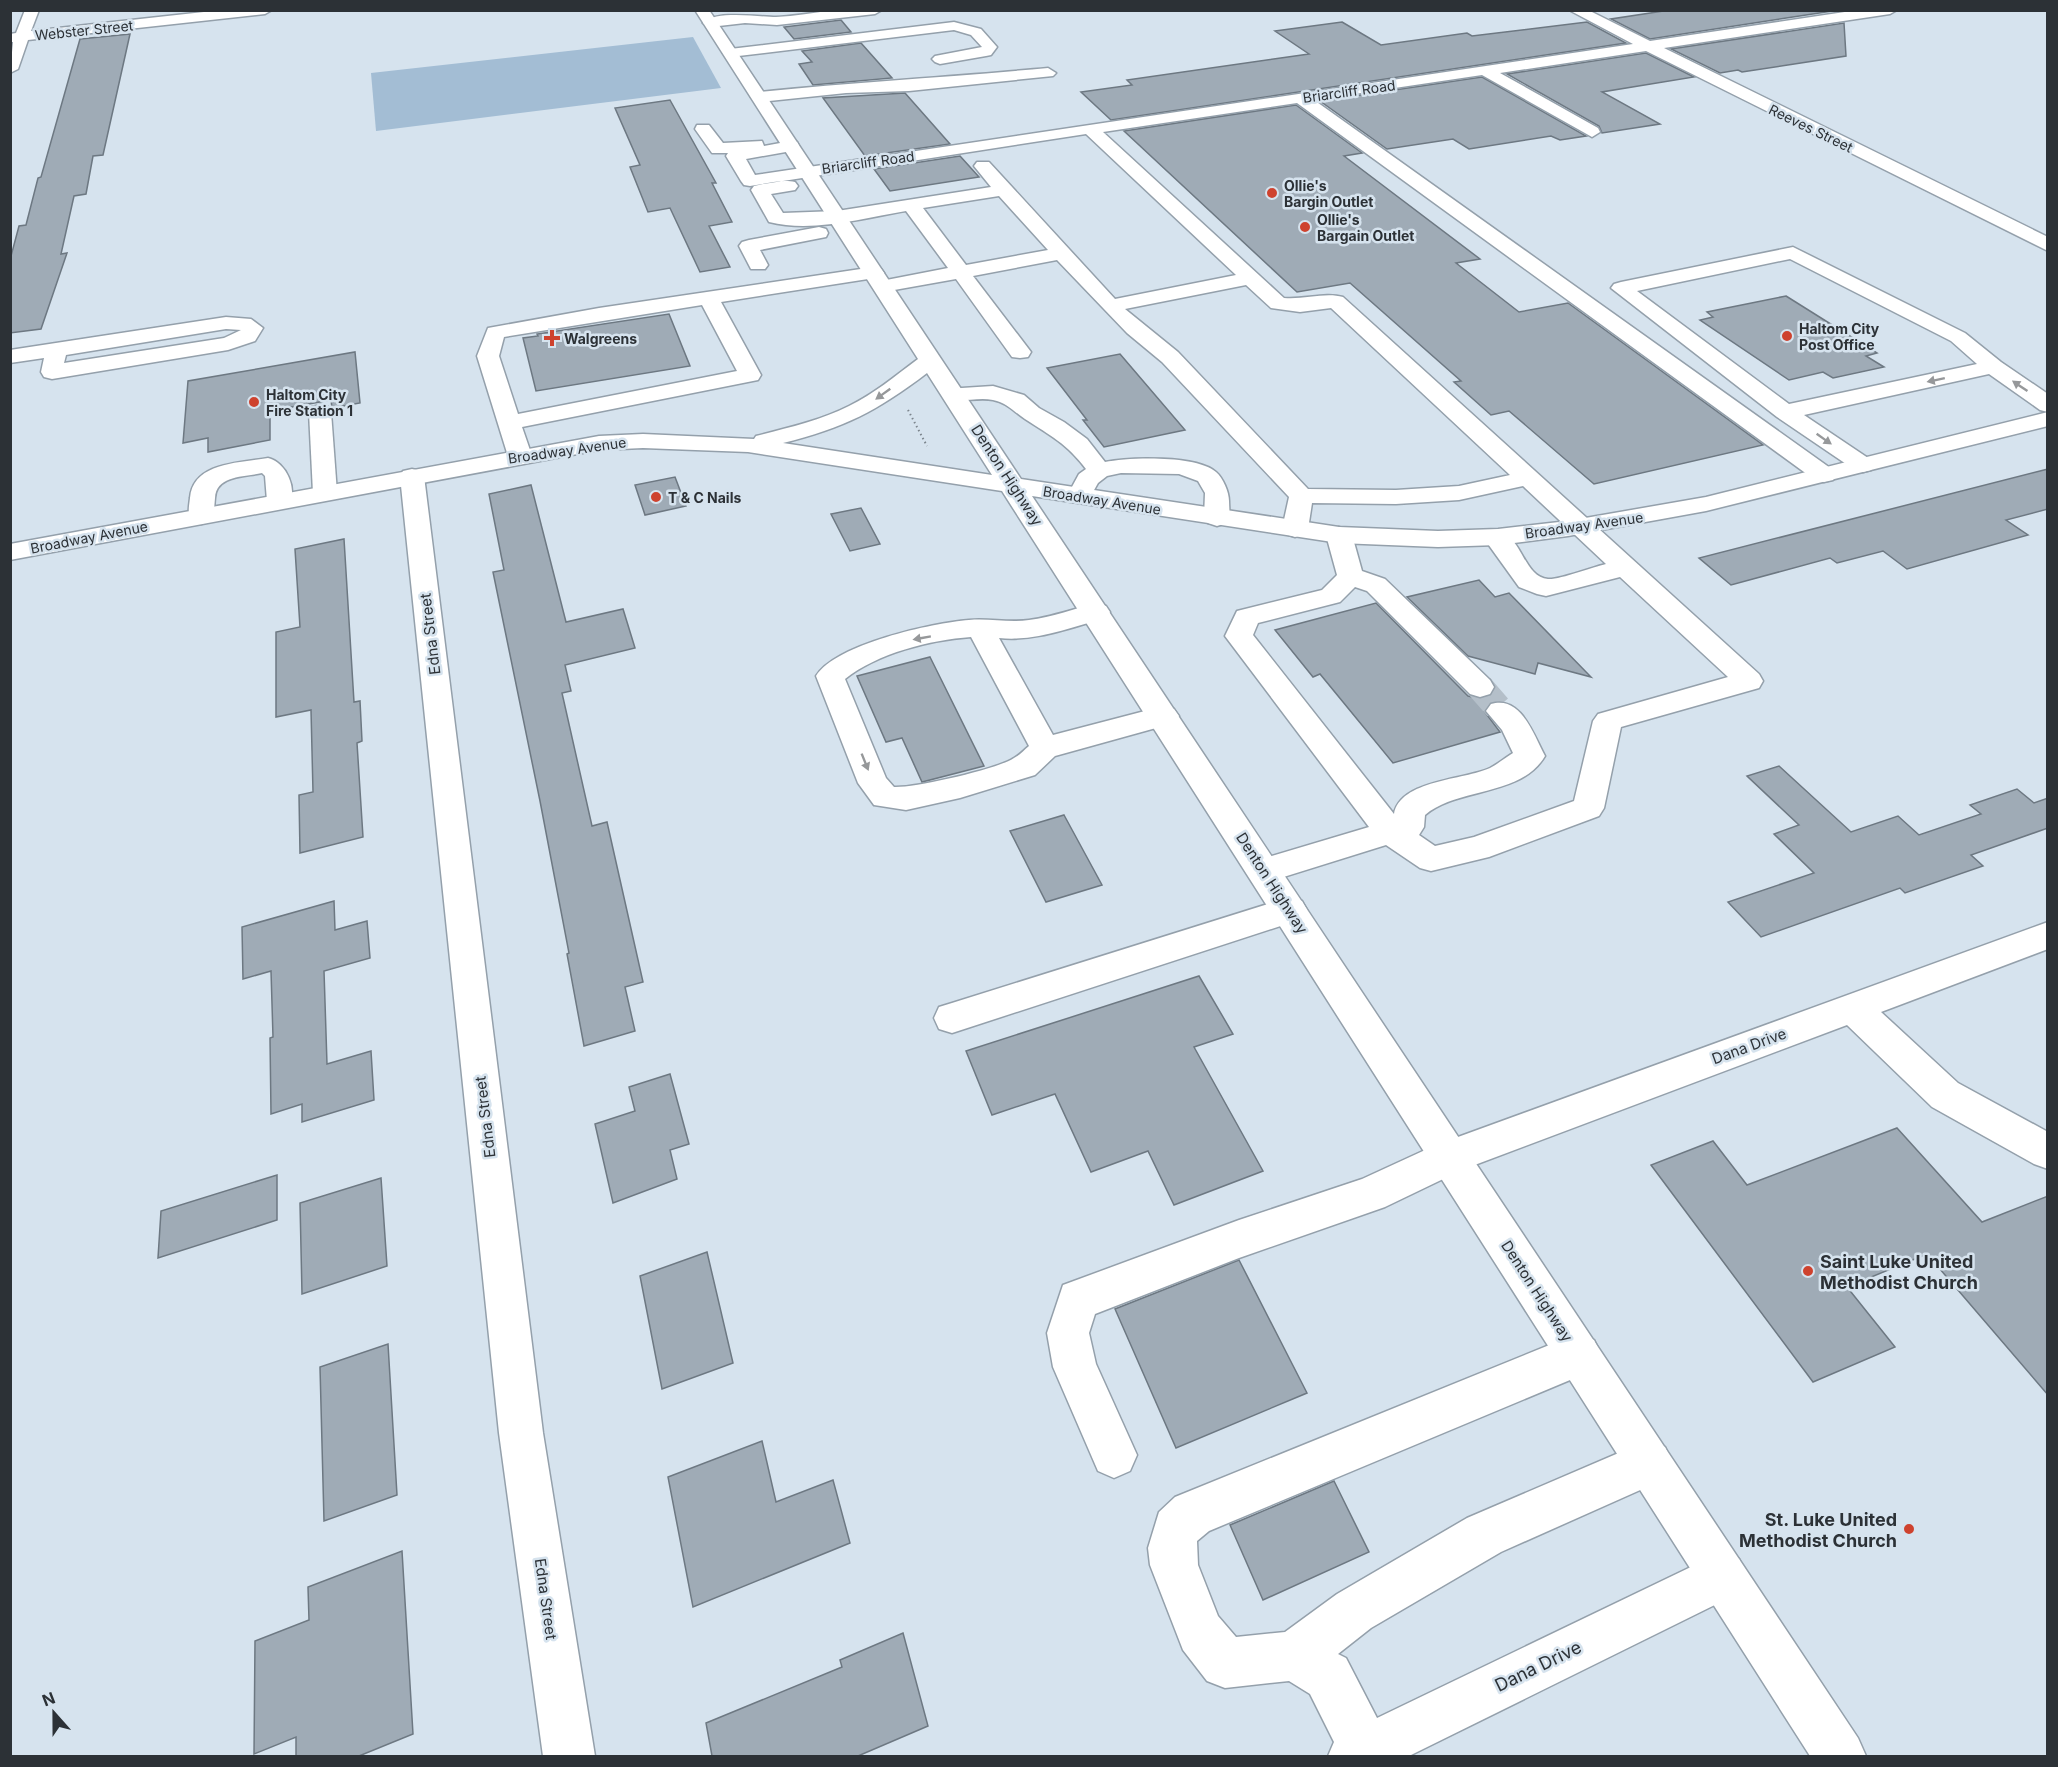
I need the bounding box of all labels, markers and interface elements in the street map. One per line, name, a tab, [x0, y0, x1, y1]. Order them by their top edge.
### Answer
street label: Webster Street	[34, 16, 134, 44]
street label: Briarcliff Road	[1302, 76, 1396, 106]
street label: Reeves Street	[1766, 100, 1856, 156]
street label: Briarcliff Road	[821, 147, 915, 177]
place label: Ollie's Bargin Outlet	[1284, 177, 1373, 210]
marker: Ollie's Bargin Outlet	[1265, 186, 1279, 200]
place label: Ollie's Bargain Outlet	[1317, 211, 1414, 244]
marker: Ollie's Bargain Outlet	[1298, 220, 1312, 234]
place label: Haltom City Post Office	[1799, 320, 1880, 353]
marker: Haltom City Post Office	[1780, 329, 1794, 343]
place label: Walgreens	[564, 330, 637, 347]
marker: Walgreens	[545, 331, 559, 345]
one-way arrow	[1926, 375, 1945, 385]
one-way arrow	[2012, 381, 2028, 392]
place label: Haltom City Fire Station 1	[266, 386, 353, 419]
one-way arrow	[875, 388, 890, 400]
marker: Haltom City Fire Station 1	[247, 395, 261, 409]
street label: Denton Highway	[967, 421, 1047, 530]
street label: Broadway Avenue	[507, 433, 627, 467]
one-way arrow	[1816, 433, 1832, 444]
street label: Broadway Avenue	[1042, 482, 1162, 518]
place label: T & C Nails	[668, 489, 741, 506]
marker: T & C Nails	[649, 490, 663, 504]
street label: Broadway Avenue	[1524, 508, 1644, 542]
street label: Broadway Avenue	[29, 517, 149, 557]
street label: Edna Street	[416, 592, 444, 676]
one-way arrow	[913, 634, 932, 643]
one-way arrow	[860, 754, 870, 772]
street label: Denton Highway	[1232, 829, 1312, 938]
street label: Dana Drive	[1709, 1024, 1789, 1068]
street label: Edna Street	[471, 1075, 499, 1159]
street label: Denton Highway	[1497, 1237, 1577, 1346]
place label: Saint Luke United Methodist Church	[1820, 1251, 1978, 1293]
marker: Saint Luke United Methodist Church	[1801, 1264, 1815, 1278]
place label: St. Luke United Methodist Church	[1739, 1509, 1897, 1551]
marker: St. Luke United Methodist Church	[1902, 1522, 1916, 1536]
street label: Edna Street	[531, 1557, 561, 1641]
street label: Dana Drive	[1491, 1636, 1585, 1696]
north arrow	[24, 1683, 84, 1743]
text: N	[39, 1687, 58, 1711]

